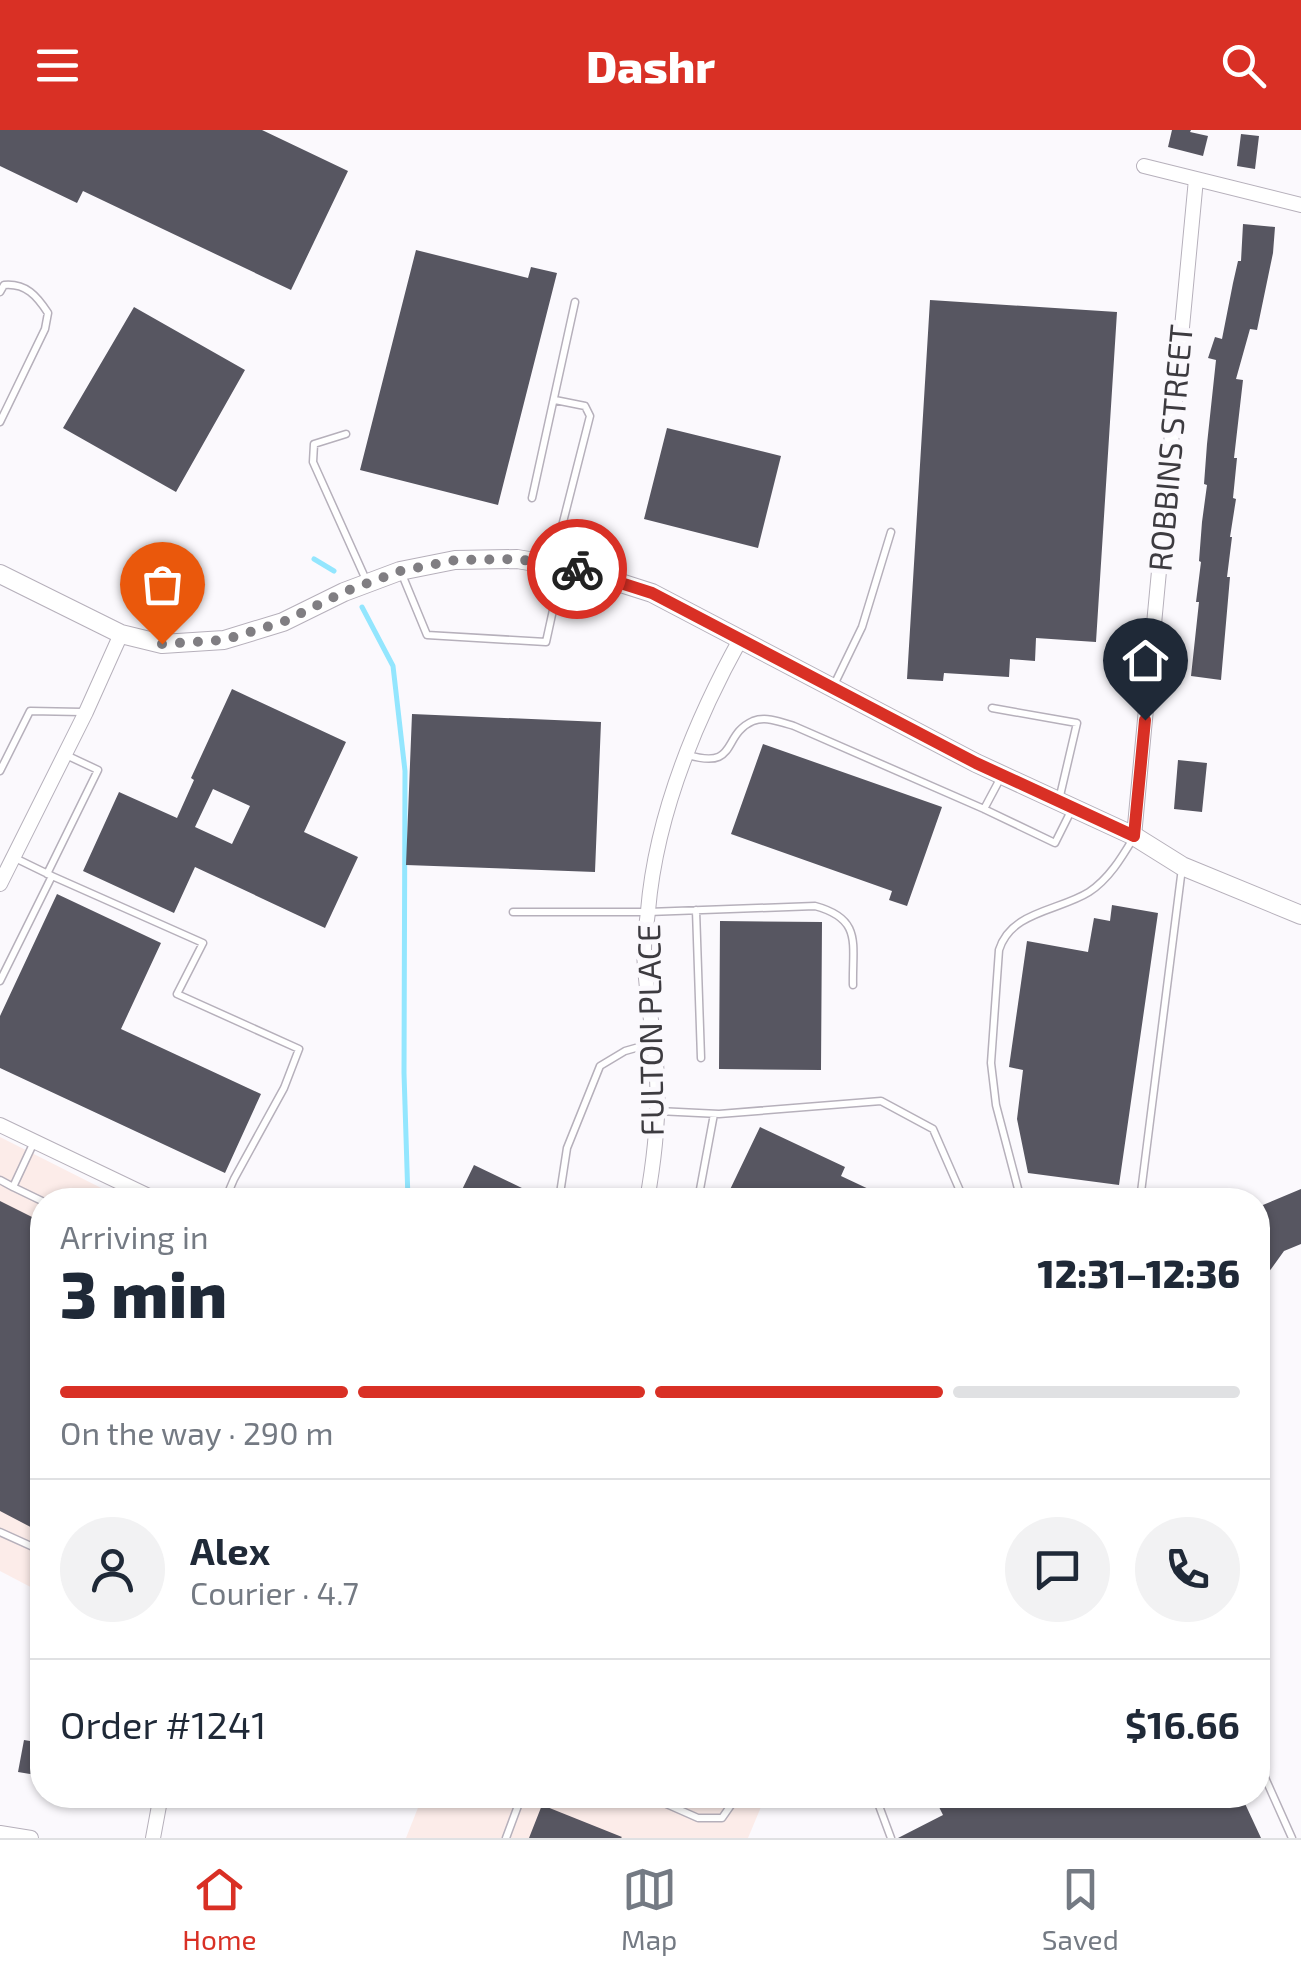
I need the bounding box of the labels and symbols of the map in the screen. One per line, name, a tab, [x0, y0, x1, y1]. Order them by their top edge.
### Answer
street label: ROBBINS STREET	[1139, 323, 1199, 573]
courier	[527, 519, 627, 619]
pin	[120, 542, 205, 645]
pin	[1103, 618, 1188, 721]
street label: FULTON PLACE	[628, 924, 670, 1136]

